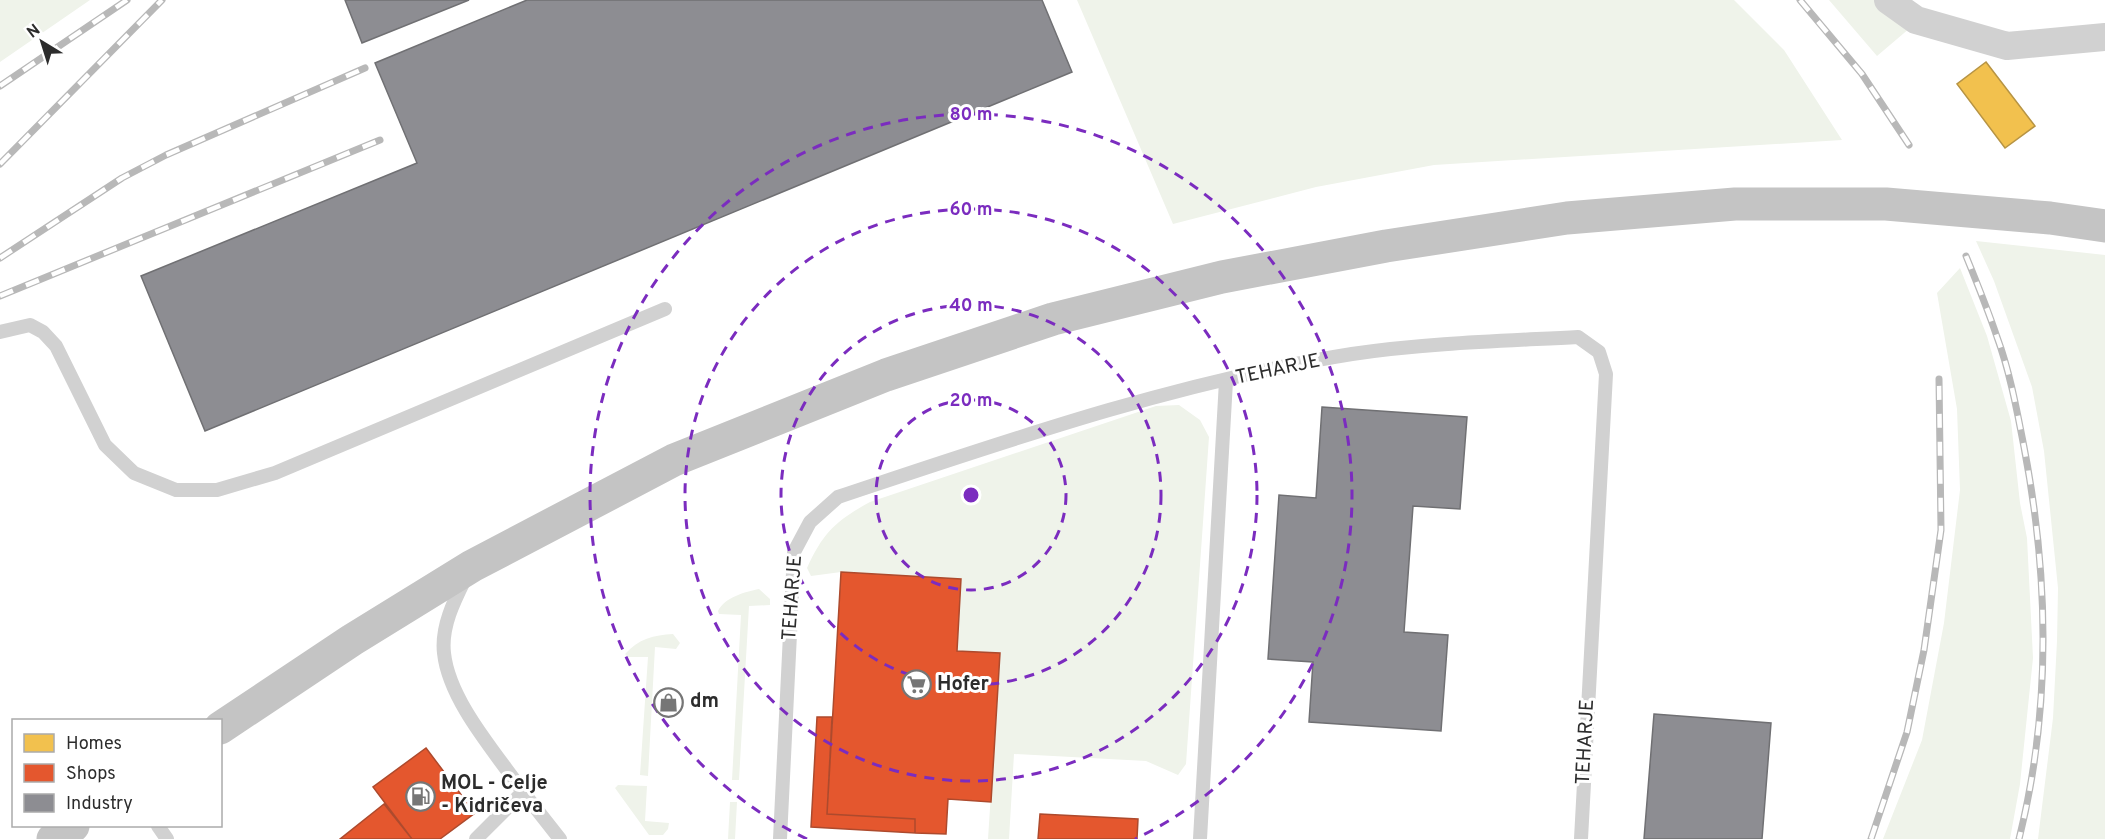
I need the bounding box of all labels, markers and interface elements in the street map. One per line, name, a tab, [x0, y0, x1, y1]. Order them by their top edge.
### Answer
north arrow	[12, 12, 72, 72]
text: N	[23, 20, 45, 43]
text: 80 m	[949, 104, 993, 127]
text: 60 m	[949, 199, 993, 222]
text: 40 m	[949, 295, 993, 318]
street label: TEHARJE	[1233, 348, 1323, 392]
text: 20 m	[949, 390, 993, 413]
centre of rings	[961, 485, 981, 505]
street label: TEHARJE	[777, 554, 809, 642]
supermarket icon: Hofer	[900, 669, 932, 701]
place label: Hofer	[937, 672, 990, 698]
shop icon: dm	[653, 686, 685, 718]
place label: dm	[690, 689, 719, 715]
street label: TEHARJE	[1571, 699, 1601, 785]
legend	[12, 719, 222, 827]
text: Homes	[66, 733, 122, 756]
text: Shops	[66, 763, 116, 786]
place label: MOL - Celje - Kidričeva	[441, 771, 548, 820]
fuel station icon: MOL - Celje - Kidričeva	[404, 780, 436, 812]
text: Industry	[66, 793, 133, 816]

